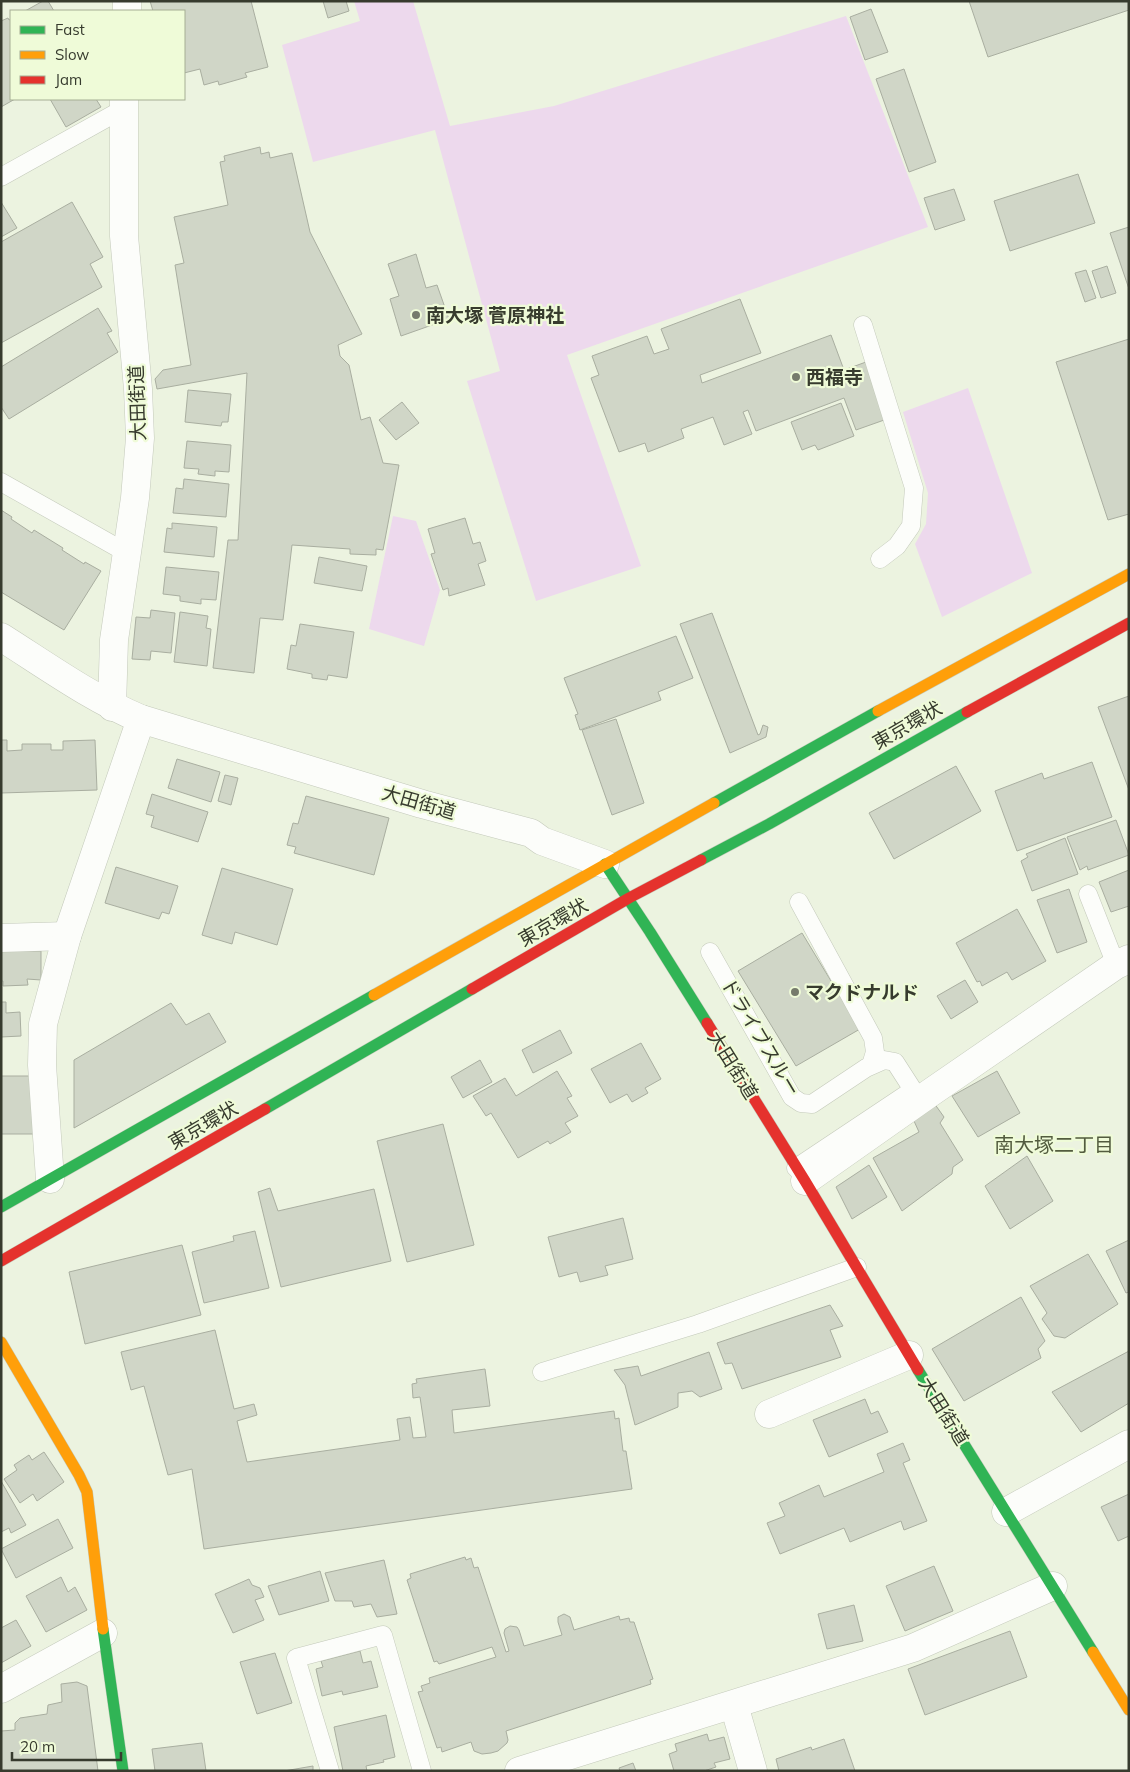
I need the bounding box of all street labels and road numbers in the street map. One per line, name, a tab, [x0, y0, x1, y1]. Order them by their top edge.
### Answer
street label: 大田街道	[124, 365, 150, 441]
street label: 東京環状	[868, 696, 946, 754]
street label: 大田街道	[379, 780, 459, 824]
street label: 東京環状	[514, 893, 592, 951]
street label: ドライブスルー	[716, 974, 806, 1100]
street label: 大田街道	[703, 1026, 763, 1104]
street label: 東京環状	[164, 1096, 242, 1154]
street label: 大田街道	[914, 1372, 974, 1450]

